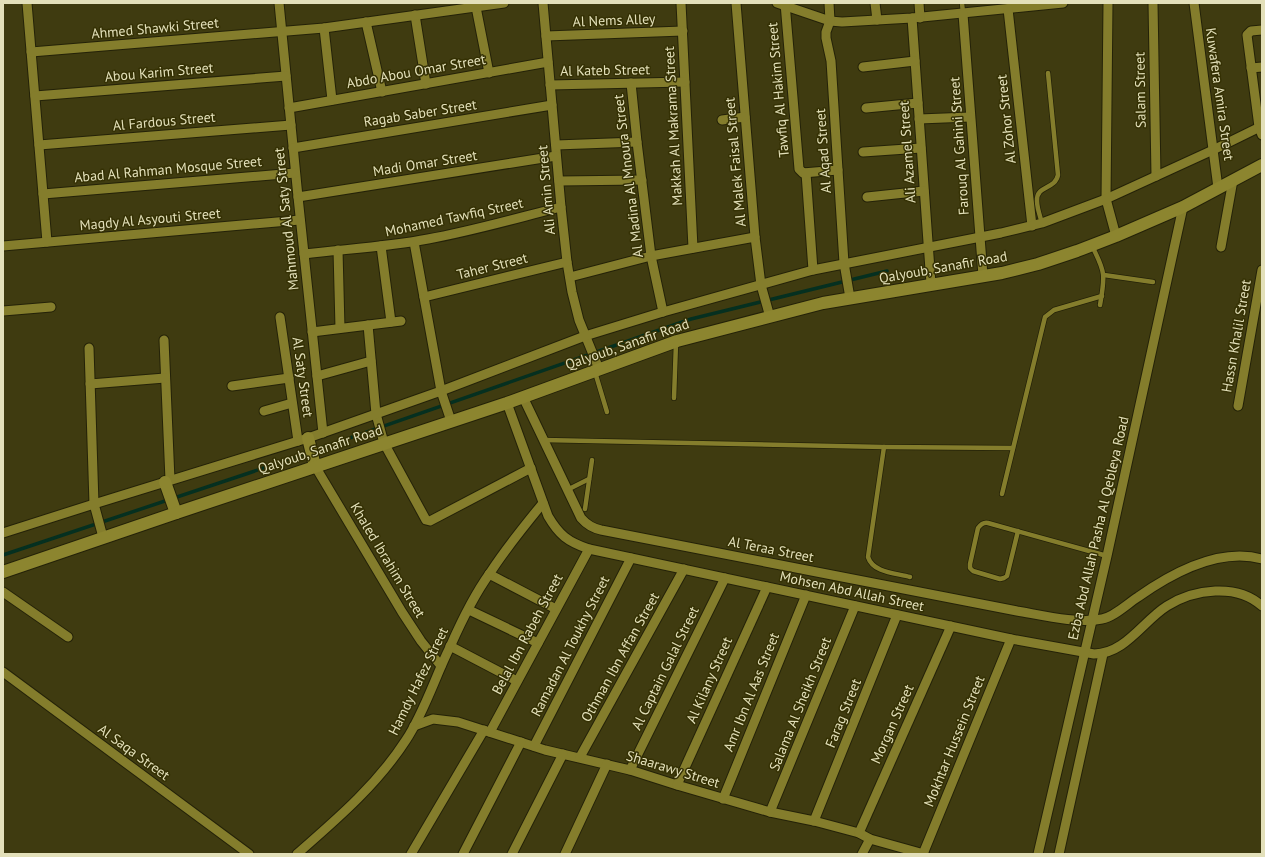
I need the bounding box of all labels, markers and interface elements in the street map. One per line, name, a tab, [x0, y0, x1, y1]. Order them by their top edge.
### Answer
street label: Al Nems Alley	[572, 10, 656, 30]
street label: Ahmed Shawki Street	[91, 13, 220, 43]
street label: Tawfiq Al Hakim Street	[763, 21, 793, 158]
street label: Kuwafera Amira Street	[1202, 26, 1238, 162]
street label: Makkah Al Makrama Street	[660, 46, 686, 206]
street label: Abdo Abou Omar Street	[345, 50, 487, 92]
street label: Salam Street	[1130, 51, 1150, 128]
street label: Abou Karim Street	[104, 58, 214, 86]
street label: Al Kateb Street	[560, 60, 650, 80]
street label: Al Zohor Street	[992, 73, 1020, 164]
street label: Farouq Al Gahini Street	[945, 76, 973, 216]
street label: Al Madina Al Mnoura Street	[609, 93, 647, 259]
street label: Ragab Saber Street	[362, 95, 478, 131]
street label: Al Malek Faisal Street	[720, 96, 750, 227]
street label: Ali Azamel Street	[894, 100, 920, 204]
street label: Al Fardous Street	[112, 108, 216, 134]
street label: Al Aqad Street	[811, 108, 835, 194]
street label: Ali Amin Street	[533, 144, 559, 236]
street label: Mahmoud Al Saty Street	[270, 146, 302, 291]
street label: Madi Omar Street	[372, 146, 479, 180]
street label: Abad Al Rahman Mosque Street	[73, 152, 263, 186]
street label: Mohamed Tawfiq Street	[383, 194, 525, 240]
street label: Magdy Al Asyouti Street	[79, 204, 221, 234]
street label: Qalyoub, Sanafir Road	[877, 247, 1009, 287]
street label: Taher Street	[455, 248, 529, 283]
street label: Hassn Khalil Street	[1217, 278, 1255, 394]
street label: Qalyoub, Sanafir Road	[563, 314, 691, 374]
street label: Al Saty Street	[288, 336, 318, 418]
street label: Ezba Abd Allah Pasha Al Qebleya Road	[1063, 414, 1133, 642]
street label: Qalyoub, Sanafir Road	[255, 420, 385, 478]
street label: Khaled Ibrahim Street	[346, 499, 430, 621]
street label: Al Teraa Street	[727, 532, 816, 566]
street label: Mohsen Abd Allah Street	[778, 567, 926, 615]
street label: Belal Ibn Rabeh Street	[488, 570, 567, 697]
street label: Ramadan Al Toukhy Street	[527, 572, 613, 719]
street label: Othman Ibn Affan Street	[577, 589, 663, 725]
street label: Al Captain Galal Street	[627, 603, 703, 733]
street label: Hamdy Hafez Street	[384, 624, 452, 738]
street label: Amr Ibn Al Aas Street	[719, 630, 783, 754]
street label: Al Kilany Street	[682, 634, 736, 726]
street label: Salama Al Sheikh Street	[765, 634, 835, 774]
street label: Mokhtar Hussein Street	[919, 673, 989, 809]
street label: Farag Street	[821, 676, 865, 750]
street label: Morgan Street	[867, 681, 918, 766]
street label: Al Saqa Street	[95, 720, 174, 784]
street label: Shaarawy Street	[624, 746, 722, 792]

